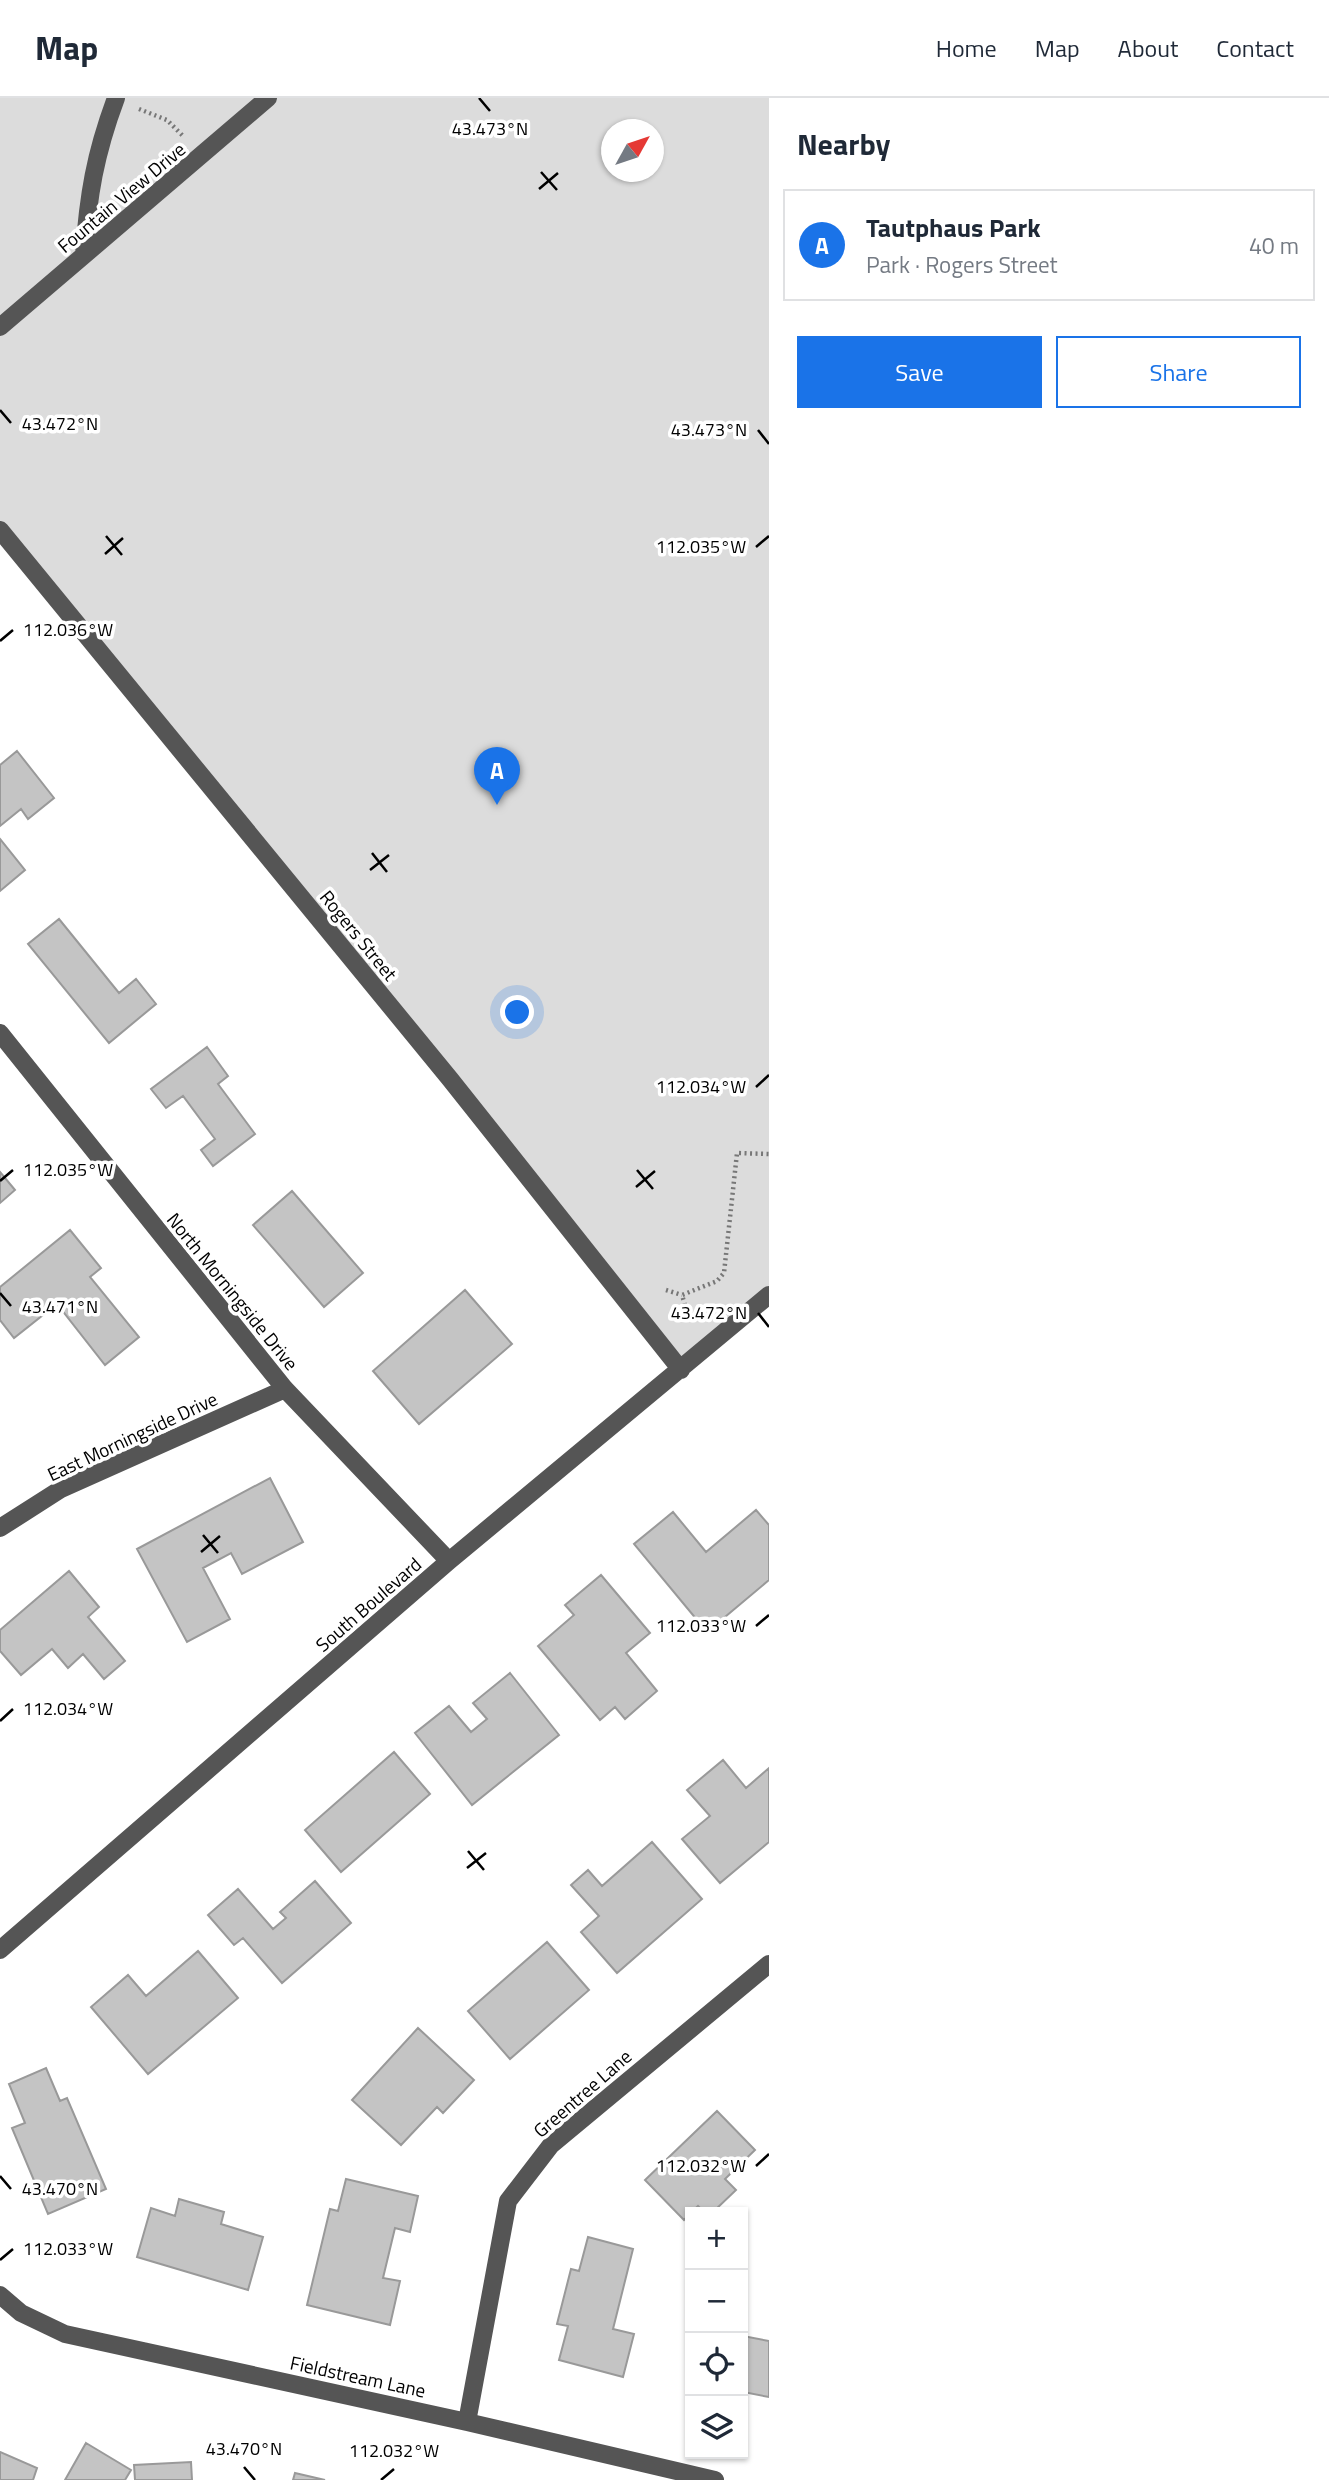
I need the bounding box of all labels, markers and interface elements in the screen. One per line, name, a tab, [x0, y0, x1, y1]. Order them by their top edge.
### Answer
text: Map	[35, 23, 98, 73]
text: Home	[936, 30, 997, 66]
text: Map	[1035, 30, 1080, 66]
text: About	[1118, 30, 1178, 66]
text: Contact	[1216, 30, 1294, 66]
text: 43.473°N	[452, 115, 528, 142]
north arrow	[601, 119, 664, 182]
text: Nearby	[797, 121, 890, 167]
street label: Fountain View Drive	[51, 135, 191, 259]
text: Tautphaus Park	[866, 208, 1041, 247]
text: A	[815, 228, 829, 263]
text: 40 m	[1249, 228, 1299, 263]
text: Park · Rogers Street	[866, 247, 1058, 282]
button: Save	[797, 336, 1042, 408]
button: Share	[1056, 336, 1301, 408]
text: 43.472°N	[22, 410, 98, 437]
text: 43.473°N	[671, 416, 747, 443]
text: 112.035°W	[656, 533, 746, 560]
text: 112.036°W	[23, 616, 113, 643]
pin: A	[474, 747, 520, 805]
street label: Rogers Street	[313, 883, 405, 987]
your location	[500, 995, 534, 1029]
text: 112.034°W	[656, 1073, 746, 1100]
text: 112.035°W	[23, 1156, 113, 1183]
street label: North Morningside Drive	[160, 1206, 306, 1376]
text: 43.471°N	[22, 1293, 98, 1320]
text: 43.472°N	[671, 1299, 747, 1326]
street label: East Morningside Drive	[42, 1384, 222, 1488]
street label: South Boulevard	[309, 1550, 427, 1658]
text: 112.033°W	[656, 1612, 746, 1639]
text: 112.034°W	[23, 1695, 113, 1722]
street label: Greentree Lane	[526, 2042, 638, 2144]
text: 112.032°W	[656, 2152, 746, 2179]
text: 43.470°N	[22, 2175, 98, 2202]
map controls	[685, 2207, 748, 2459]
button: +	[685, 2207, 748, 2270]
text: 112.033°W	[23, 2235, 113, 2262]
button: −	[685, 2270, 748, 2333]
button: locate	[685, 2333, 748, 2396]
street label: Fieldstream Lane	[288, 2348, 428, 2404]
button: layers	[685, 2396, 748, 2459]
text: 43.470°N	[206, 2435, 282, 2462]
text: 112.032°W	[349, 2437, 439, 2464]

